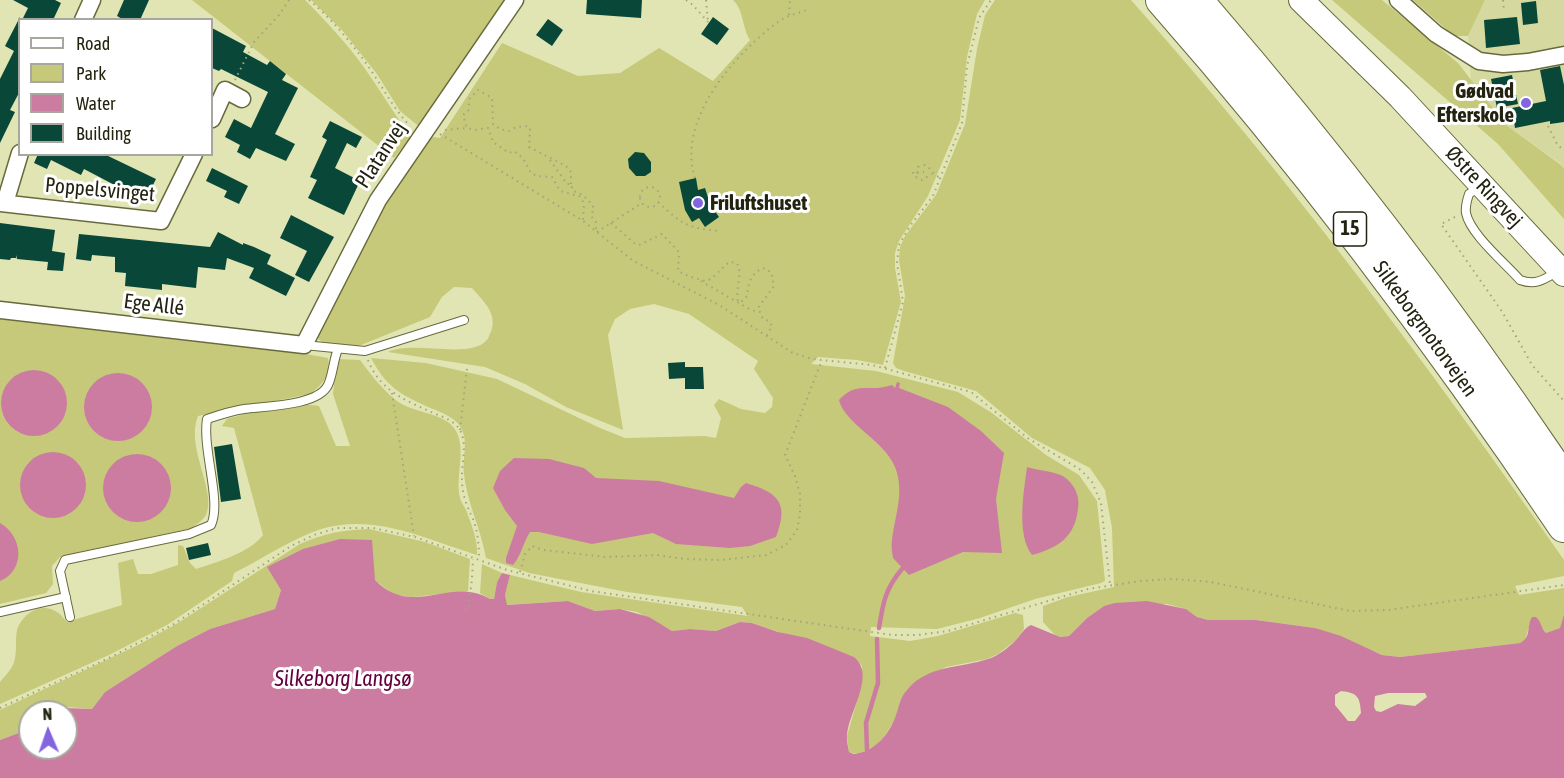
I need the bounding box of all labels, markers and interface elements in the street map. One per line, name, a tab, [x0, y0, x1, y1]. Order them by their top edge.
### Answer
legend	[18, 18, 213, 156]
text: Road	[76, 33, 110, 54]
text: Park	[76, 63, 106, 84]
place label: Gødvad Efterskole	[1437, 78, 1514, 128]
text: Water	[76, 93, 115, 114]
marker: Gødvad Efterskole	[1519, 96, 1533, 110]
street label: Platanvej	[350, 117, 412, 193]
text: Building	[76, 123, 131, 144]
street label: Østre Ringvej	[1440, 141, 1528, 233]
street label: Poppelsvinget	[44, 173, 156, 207]
place label: Friluftshuset	[710, 190, 807, 216]
marker: Friluftshuset	[691, 196, 705, 210]
road number: 15	[1334, 212, 1366, 246]
street label: Silkeborgmotorvejen	[1367, 256, 1483, 402]
street label: Ege Allé	[122, 289, 186, 321]
water label: Silkeborg Langsø	[274, 666, 412, 692]
north arrow	[18, 700, 78, 760]
text: N	[42, 705, 52, 723]

